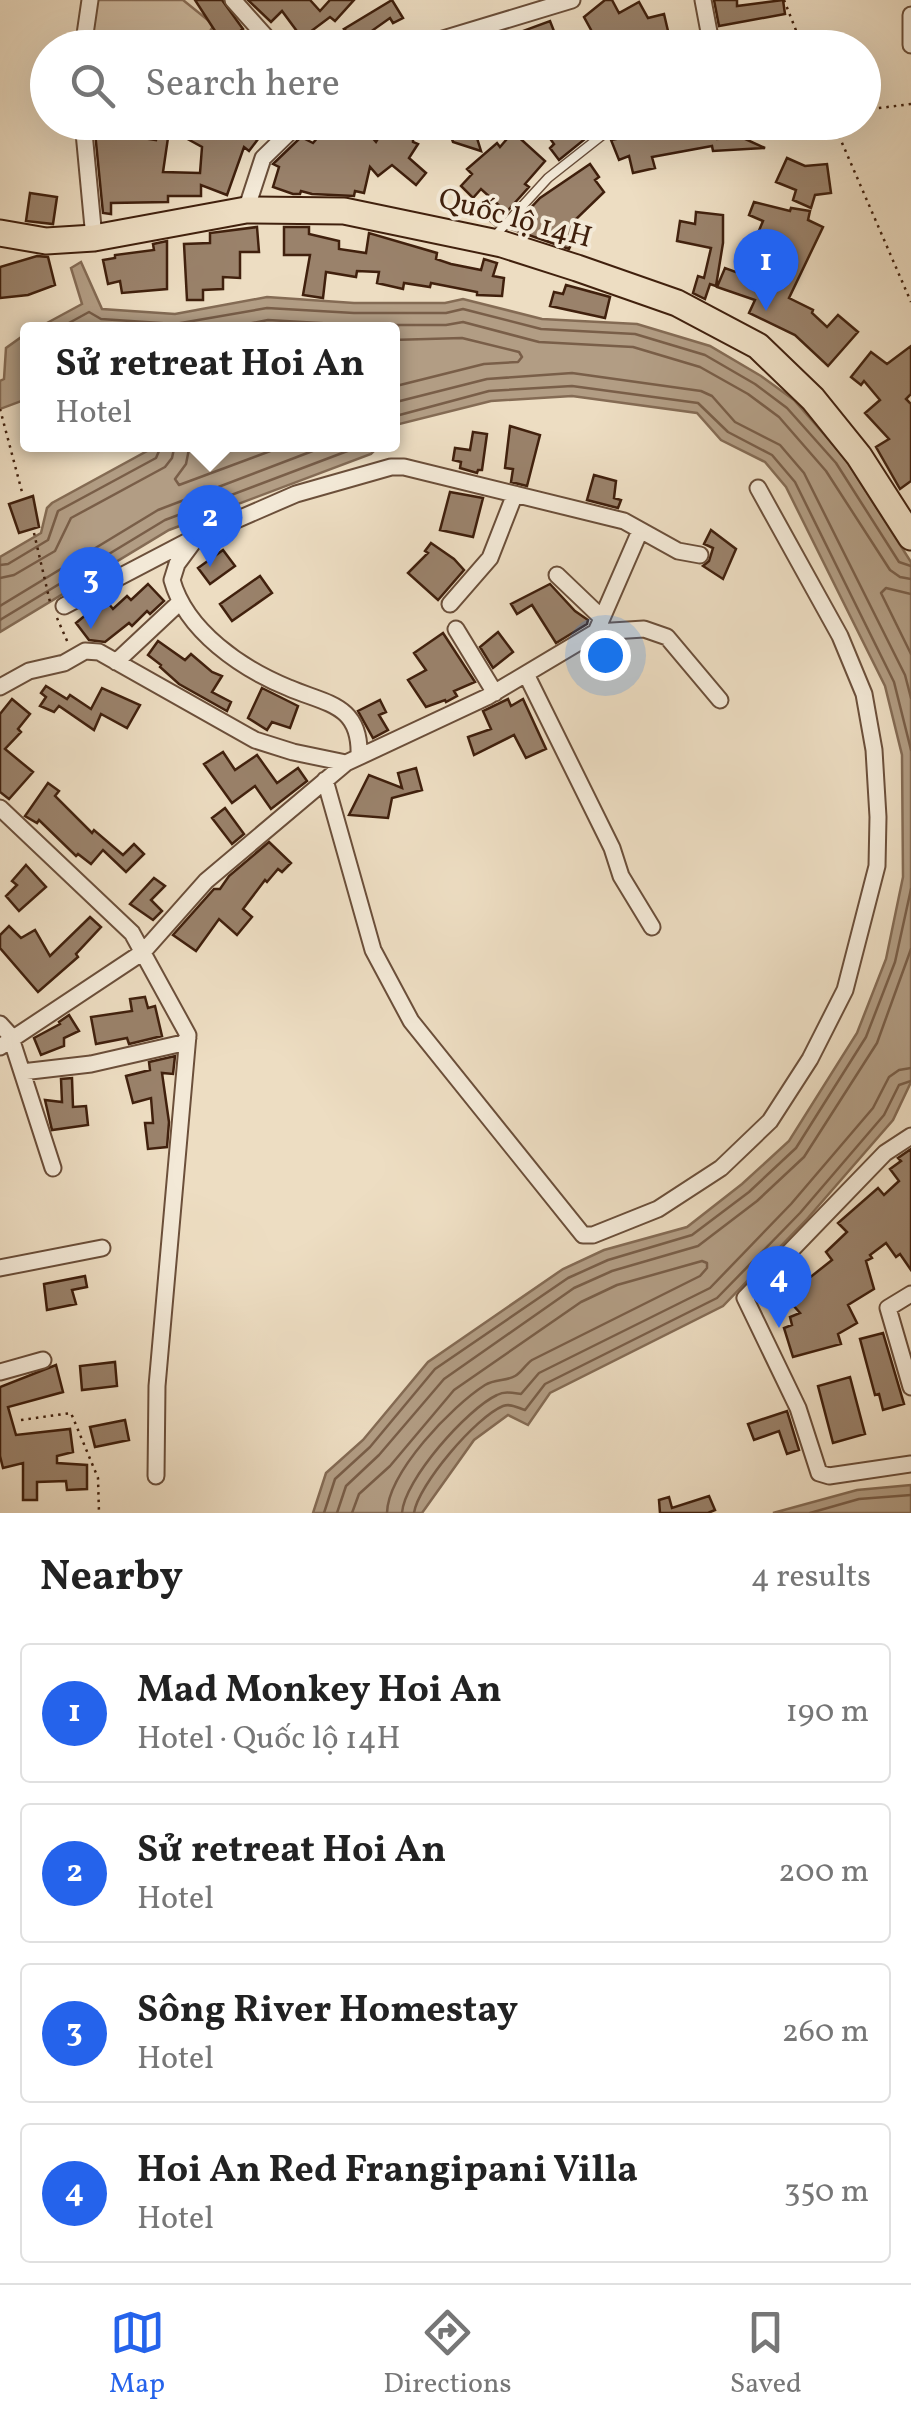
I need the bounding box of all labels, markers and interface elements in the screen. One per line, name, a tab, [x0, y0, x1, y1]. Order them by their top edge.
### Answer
search box	[30, 30, 881, 140]
icon: search	[65, 58, 120, 113]
text: Search here	[145, 59, 340, 112]
street label: Quốc lộ 14H	[434, 178, 596, 260]
pin: 1	[734, 228, 798, 311]
popup	[20, 322, 400, 452]
text: Sử retreat Hoi An	[55, 339, 365, 392]
text: Hotel	[55, 392, 132, 436]
pin: 2	[178, 484, 242, 567]
pin: 3	[58, 546, 124, 629]
your location	[580, 630, 631, 681]
pin: 4	[746, 1246, 812, 1328]
text: Nearby	[40, 1549, 183, 1608]
text: 4 results	[751, 1556, 871, 1600]
text: Mad Monkey Hoi An	[137, 1665, 502, 1718]
text: 1	[68, 1691, 81, 1735]
text: 190 m	[785, 1691, 869, 1735]
text: Hotel · Quốc lộ 14H	[137, 1718, 401, 1762]
text: Sử retreat Hoi An	[137, 1825, 446, 1878]
text: 2	[66, 1851, 83, 1895]
text: 200 m	[778, 1851, 869, 1895]
text: Hotel	[137, 1878, 214, 1922]
text: Sông River Homestay	[137, 1985, 518, 2038]
text: 3	[66, 2011, 83, 2055]
text: 260 m	[782, 2011, 869, 2055]
text: Hotel	[137, 2038, 214, 2082]
text: Hoi An Red Frangipani Villa	[137, 2145, 638, 2198]
text: 4	[65, 2171, 84, 2215]
text: 350 m	[784, 2171, 869, 2215]
text: Hotel	[137, 2198, 214, 2242]
tab: Map	[109, 2305, 165, 2404]
tab: Directions	[383, 2305, 512, 2404]
tab: Saved	[730, 2305, 802, 2404]

